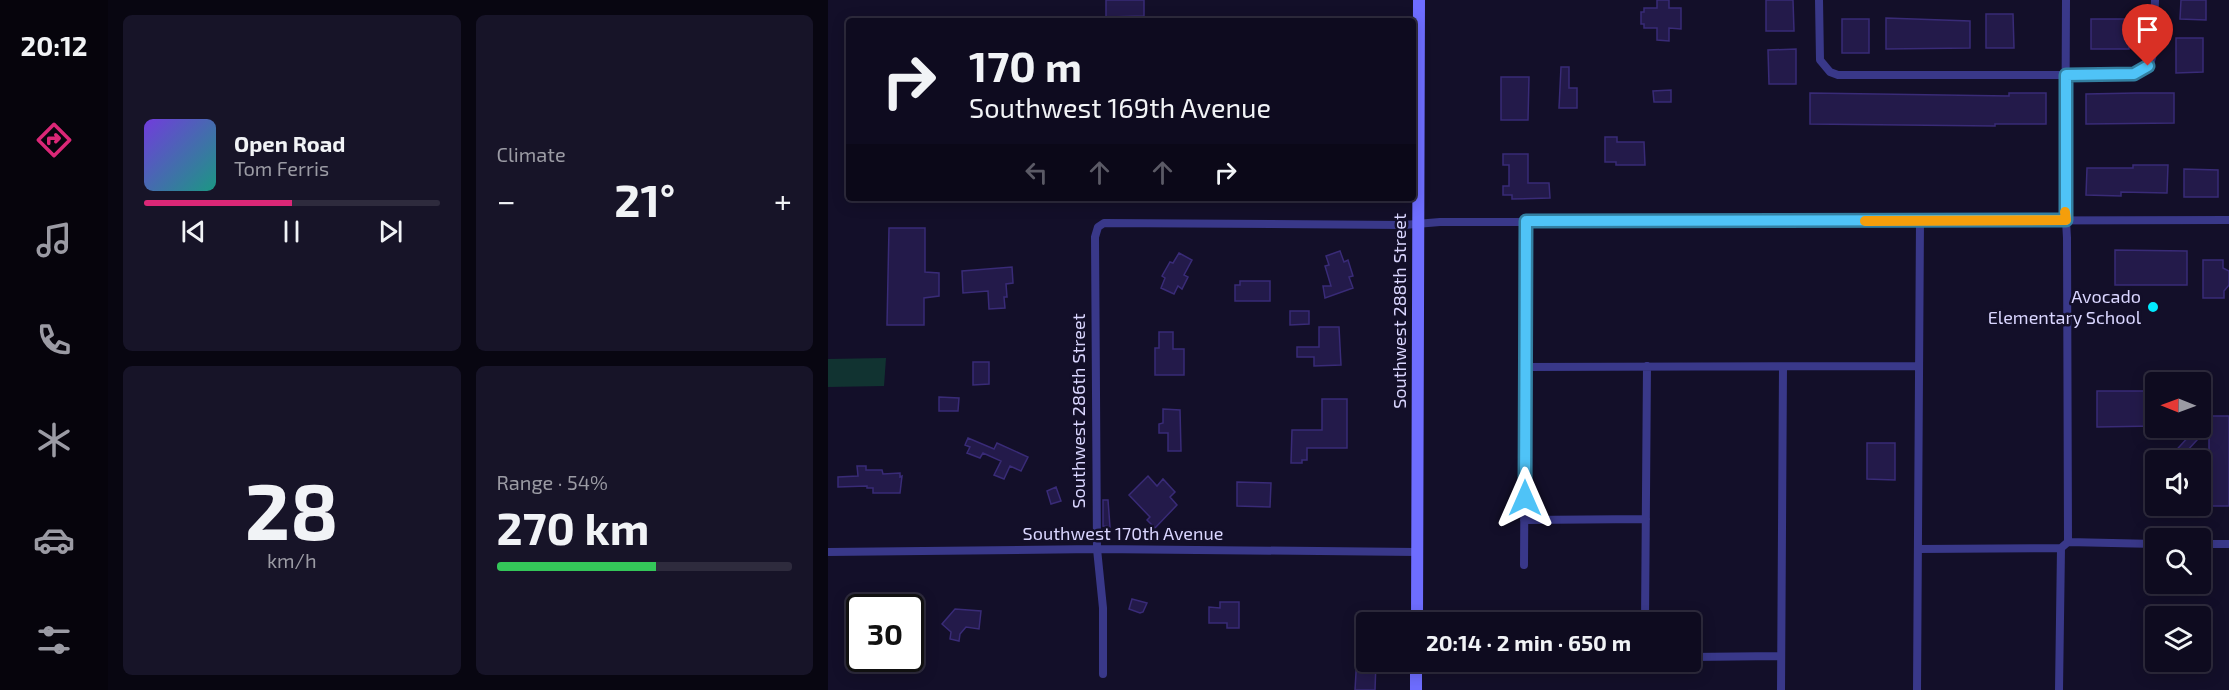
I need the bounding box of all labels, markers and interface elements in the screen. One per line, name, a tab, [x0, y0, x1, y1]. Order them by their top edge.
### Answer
pin	[2122, 4, 2173, 66]
icon: arrive	[2131, 13, 2164, 46]
text: 20:12	[20, 29, 88, 61]
text: 170 m	[969, 40, 1082, 90]
icon: right	[870, 42, 948, 120]
text: Southwest 169th Avenue	[969, 91, 1271, 123]
icon: directions	[33, 119, 75, 161]
text: Open Road	[234, 130, 346, 156]
text: Climate	[497, 142, 566, 166]
text: Tom Ferris	[234, 156, 329, 180]
icon: left	[1020, 156, 1053, 189]
icon: ahead	[1083, 156, 1116, 189]
icon: ahead	[1146, 156, 1179, 189]
icon: right	[1209, 156, 1242, 189]
text: 21°	[614, 172, 675, 226]
text: −	[497, 180, 516, 220]
text: +	[774, 180, 792, 220]
street label: Southwest 288th Street	[1388, 213, 1410, 409]
icon: previous	[177, 215, 210, 248]
icon: pause	[275, 215, 308, 248]
icon: next	[374, 215, 407, 248]
icon: music	[33, 219, 75, 261]
place label: Avocado Elementary School	[1988, 285, 2142, 328]
marker: Avocado Elementary School	[2146, 300, 2160, 314]
street label: Southwest 286th Street	[1067, 313, 1089, 509]
icon: phone	[33, 319, 75, 361]
north arrow	[2145, 372, 2211, 438]
map controls	[2145, 372, 2211, 672]
icon: climate	[33, 419, 75, 461]
button: sound	[2145, 450, 2211, 516]
text: 28	[245, 462, 339, 556]
position arrow	[1493, 466, 1557, 530]
text: Range · 54%	[497, 470, 608, 494]
text: 270 km	[497, 500, 649, 554]
icon: car	[33, 519, 75, 561]
street label: Southwest 170th Avenue	[1023, 522, 1223, 544]
button: search	[2145, 528, 2211, 594]
text: km/h	[267, 548, 317, 572]
speed limit sign: 30	[846, 594, 924, 672]
button: layers	[2145, 606, 2211, 672]
icon: filters	[33, 619, 75, 661]
text: 20:14 · 2 min · 650 m	[1426, 629, 1631, 655]

